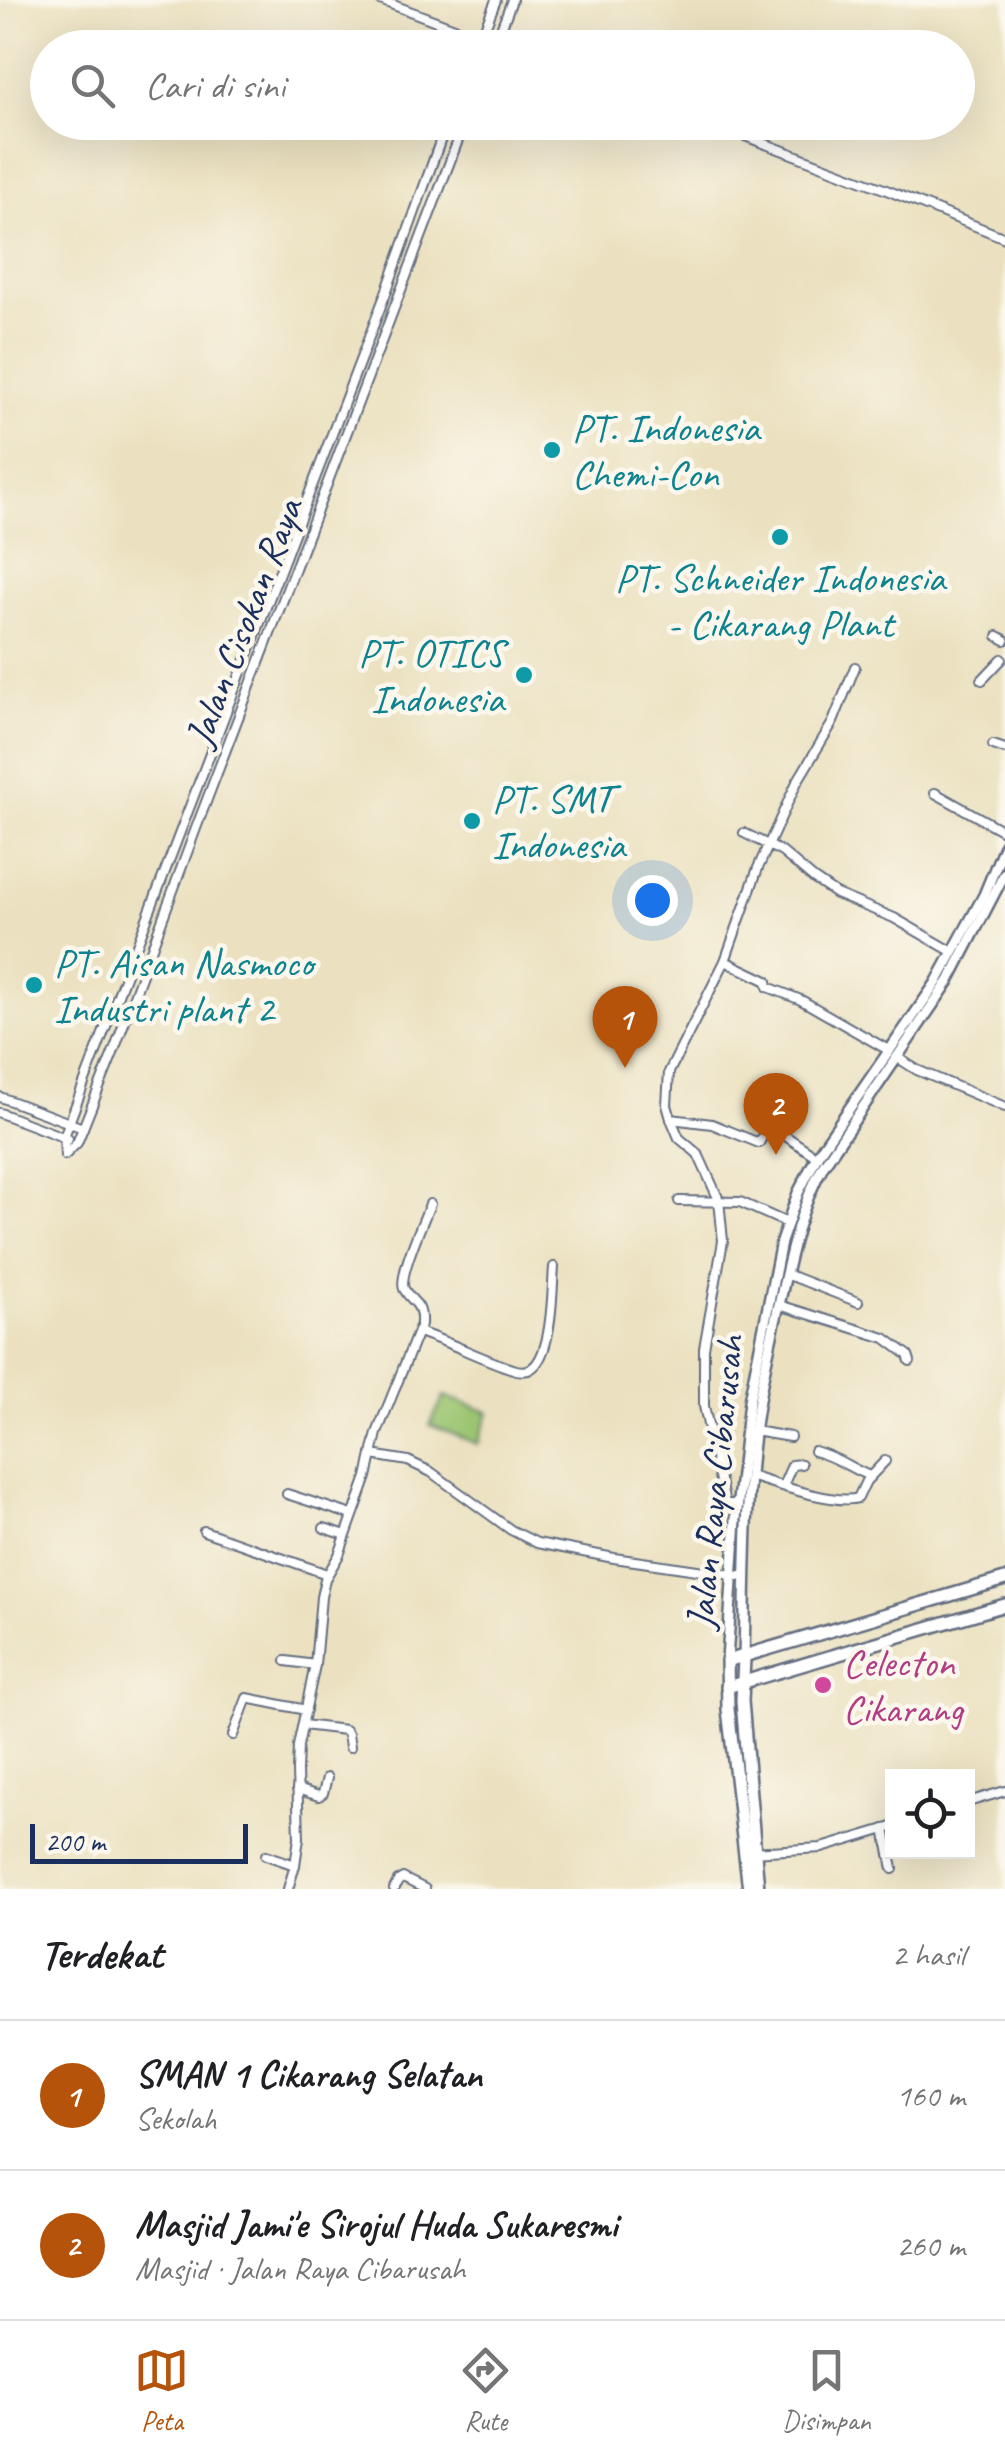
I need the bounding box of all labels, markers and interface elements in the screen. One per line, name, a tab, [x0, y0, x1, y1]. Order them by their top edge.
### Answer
search box	[30, 30, 975, 140]
icon: search	[65, 58, 120, 113]
text: Cari di sini	[145, 62, 285, 109]
place label: PT. Indonesia Chemi-Con	[572, 403, 762, 499]
marker: PT. Indonesia Chemi-Con	[541, 439, 563, 461]
street label: Jalan Cisokan Raya	[173, 489, 315, 755]
marker: PT. Schneider Indonesia - Cikarang Plant	[769, 526, 791, 548]
place label: PT. Schneider Indonesia - Cikarang Plant	[615, 553, 948, 649]
place label: PT. OTICS Indonesia	[358, 628, 510, 724]
marker: PT. OTICS Indonesia	[513, 664, 535, 686]
place label: PT. SMT Indonesia	[492, 774, 628, 870]
marker: PT. SMT Indonesia	[461, 810, 483, 832]
your location	[627, 875, 678, 926]
place label: PT. Aisan Nasmoco Industri plant 2	[54, 938, 317, 1034]
marker: PT. Aisan Nasmoco Industri plant 2	[23, 974, 45, 996]
pin: 1	[592, 986, 658, 1068]
pin: 2	[744, 1072, 808, 1155]
street label: Jalan Raya Cibarusah	[675, 1330, 756, 1633]
place label: Celecton Cikarang	[843, 1638, 965, 1734]
marker: Celecton Cikarang	[812, 1674, 834, 1696]
map controls	[885, 1769, 975, 1859]
button: locate	[885, 1769, 975, 1859]
scale bar	[30, 1819, 248, 1864]
text: 200 m	[45, 1824, 105, 1859]
text: Terdekat	[40, 1928, 163, 1981]
text: 2 hasil	[892, 1934, 965, 1975]
text: SMAN 1 Cikarang Selatan	[135, 2051, 482, 2098]
text: 1	[65, 2075, 80, 2116]
text: 160 m	[896, 2075, 965, 2116]
text: Sekolah	[135, 2098, 216, 2139]
text: Masjid Jami'e Sirojul Huda Sukaresmi	[135, 2201, 617, 2248]
text: 2	[65, 2225, 80, 2266]
text: 260 m	[896, 2225, 965, 2266]
text: Masjid · Jalan Raya Cibarusah	[135, 2248, 465, 2289]
tab: Peta	[134, 2343, 189, 2438]
tab: Rute	[458, 2343, 513, 2438]
tab: Disimpan	[782, 2343, 871, 2438]

